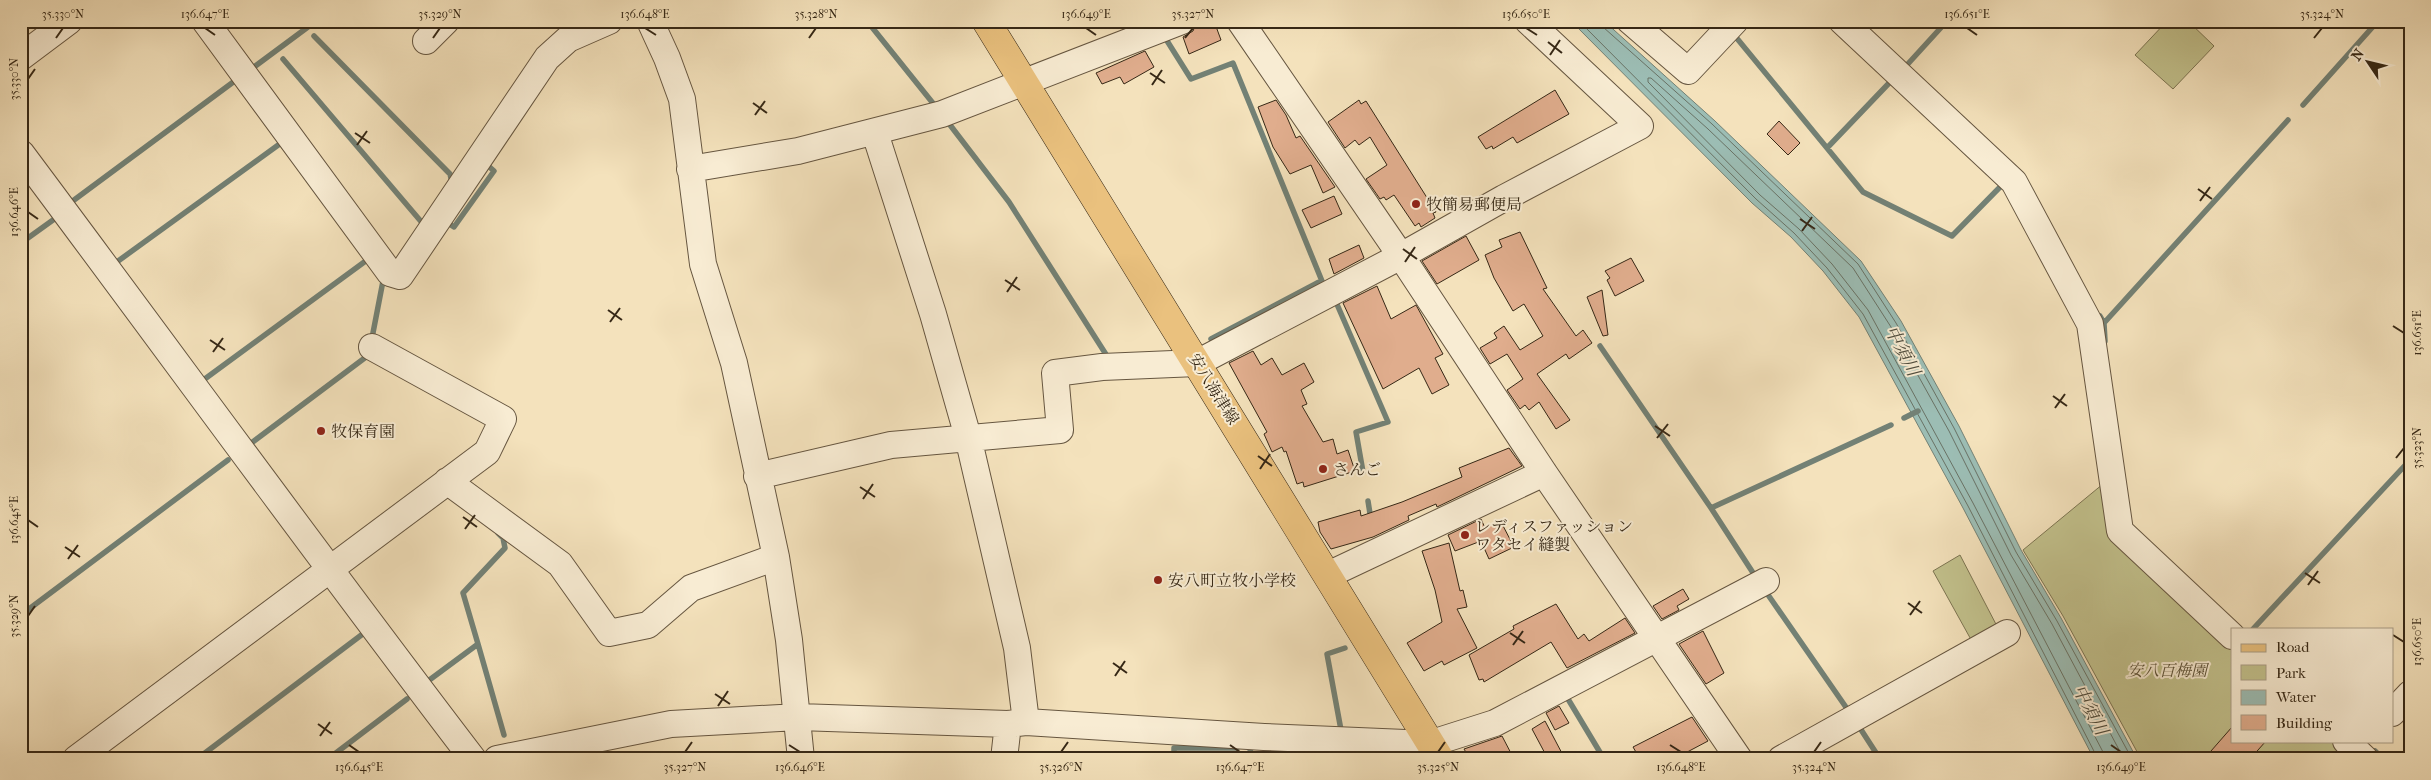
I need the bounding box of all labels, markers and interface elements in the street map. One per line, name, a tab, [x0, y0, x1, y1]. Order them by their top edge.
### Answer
text: 35.330°N	[42, 7, 84, 21]
text: 136.647°E	[181, 7, 229, 21]
text: 35.329°N	[418, 7, 462, 21]
text: 136.648°E	[620, 7, 670, 21]
text: 35.328°N	[794, 7, 838, 21]
text: 136.649°E	[1061, 7, 1111, 21]
text: 35.327°N	[1172, 7, 1214, 21]
text: 136.650°E	[1502, 7, 1550, 21]
text: 136.651°E	[1944, 7, 1990, 21]
text: 35.324°N	[2300, 7, 2344, 21]
north arrow	[2344, 38, 2394, 88]
text: N	[2348, 45, 2368, 64]
text: 35.330°N	[7, 58, 21, 100]
text: 136.646°E	[7, 187, 21, 237]
place label: 牧簡易郵便局	[1426, 195, 1522, 214]
marker: 牧簡易郵便局	[1410, 198, 1422, 210]
text: 136.651°E	[2410, 310, 2424, 356]
water label: 中須川	[1880, 322, 1925, 382]
street label: 安八海津線	[1185, 350, 1243, 428]
place label: 牧保育園	[331, 422, 395, 441]
marker: 牧保育園	[315, 425, 327, 437]
text: 35.323°N	[2410, 427, 2424, 469]
place label: さんご	[1333, 460, 1381, 479]
marker: さんご	[1317, 463, 1329, 475]
text: 136.645°E	[7, 496, 21, 544]
place label: レディスファッション ワタセイ縫製	[1475, 517, 1633, 554]
marker: レディスファッション ワタセイ縫製	[1459, 529, 1471, 541]
place label: 安八町立牧小学校	[1168, 571, 1296, 590]
marker: 安八町立牧小学校	[1152, 574, 1164, 586]
text: 35.329°N	[7, 594, 21, 638]
text: 136.650°E	[2410, 618, 2424, 666]
legend	[2231, 628, 2394, 742]
text: Road	[2276, 638, 2310, 656]
park label: 安八百梅園	[2127, 661, 2210, 680]
text: Park	[2276, 664, 2306, 682]
water label: 中須川	[2068, 681, 2113, 741]
text: Water	[2275, 688, 2316, 706]
text: Building	[2276, 714, 2333, 732]
text: 136.645°E	[335, 760, 383, 774]
text: 35.327°N	[664, 760, 706, 774]
text: 136.646°E	[775, 760, 825, 774]
text: 35.326°N	[1039, 760, 1083, 774]
text: 136.647°E	[1216, 760, 1264, 774]
text: 35.325°N	[1417, 760, 1459, 774]
text: 136.648°E	[1656, 760, 1706, 774]
text: 35.324°N	[1792, 760, 1836, 774]
text: 136.649°E	[2096, 760, 2146, 774]

